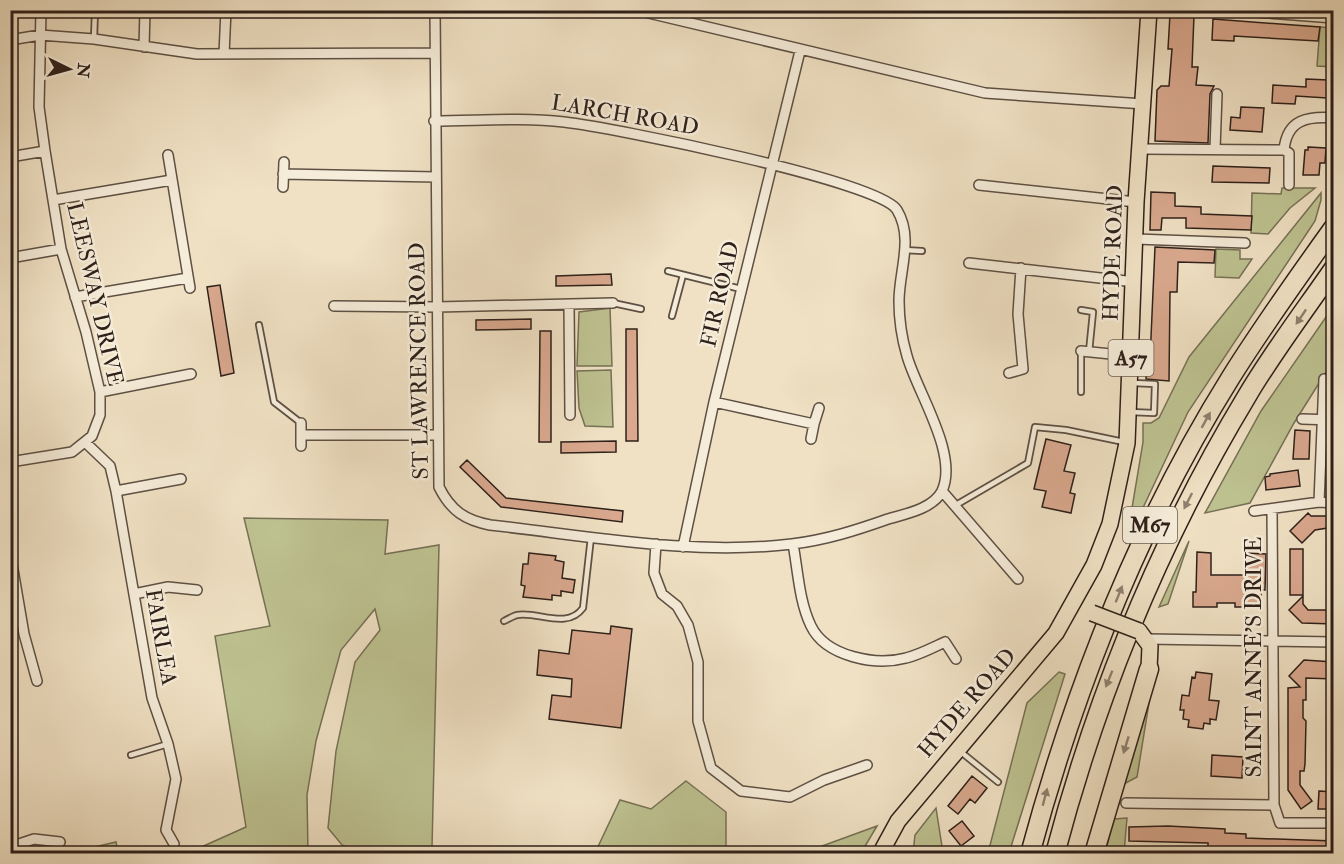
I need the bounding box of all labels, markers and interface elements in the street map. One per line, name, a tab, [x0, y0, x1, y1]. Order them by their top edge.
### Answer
north arrow	[39, 39, 99, 99]
text: N	[72, 61, 94, 79]
street label: LARCH ROAD	[549, 88, 701, 142]
street label: HYDE ROAD	[1097, 184, 1129, 322]
street label: LEESWAY DRIVE	[60, 199, 130, 389]
street label: FIR ROAD	[694, 238, 746, 350]
street label: ST LAWRENCE ROAD	[403, 242, 435, 480]
one-way arrow	[1295, 308, 1307, 324]
road number: A57	[1108, 340, 1154, 376]
one-way arrow	[1201, 412, 1212, 428]
one-way arrow	[1183, 492, 1193, 509]
road number: M67	[1123, 507, 1177, 543]
street label: SAINT ANNE'S DRIVE	[1240, 536, 1268, 777]
one-way arrow	[1115, 585, 1124, 603]
street label: FAIRLEA	[139, 587, 183, 687]
street label: HYDE ROAD	[912, 642, 1022, 764]
one-way arrow	[1104, 670, 1113, 688]
one-way arrow	[1121, 736, 1130, 754]
one-way arrow	[1041, 788, 1050, 806]

